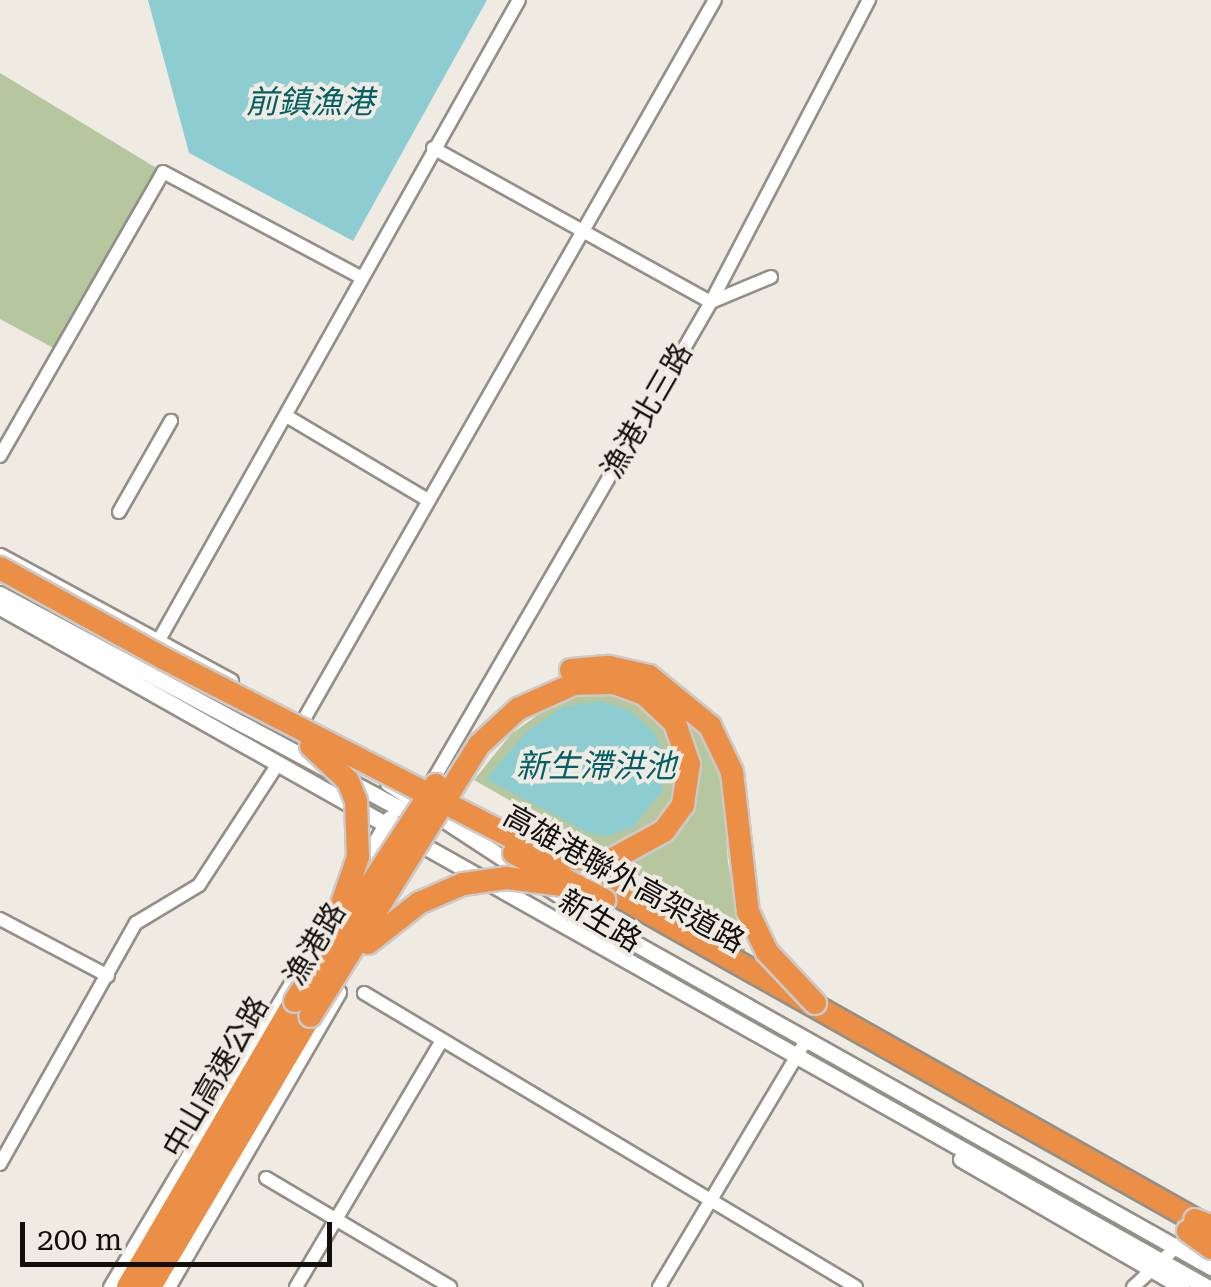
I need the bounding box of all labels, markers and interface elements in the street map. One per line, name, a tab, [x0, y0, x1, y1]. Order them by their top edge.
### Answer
water label: 前鎮漁港	[246, 83, 374, 121]
street label: 漁港北三路	[594, 337, 700, 485]
water label: 新生滯洪池	[516, 747, 676, 785]
street label: 高雄港聯外高架道路	[497, 798, 751, 960]
street label: 新生路	[552, 882, 648, 960]
street label: 漁港路	[276, 896, 354, 992]
street label: 中山高速公路	[155, 990, 277, 1164]
scale bar	[25, 1202, 338, 1264]
text: 200 m	[37, 1222, 122, 1257]

